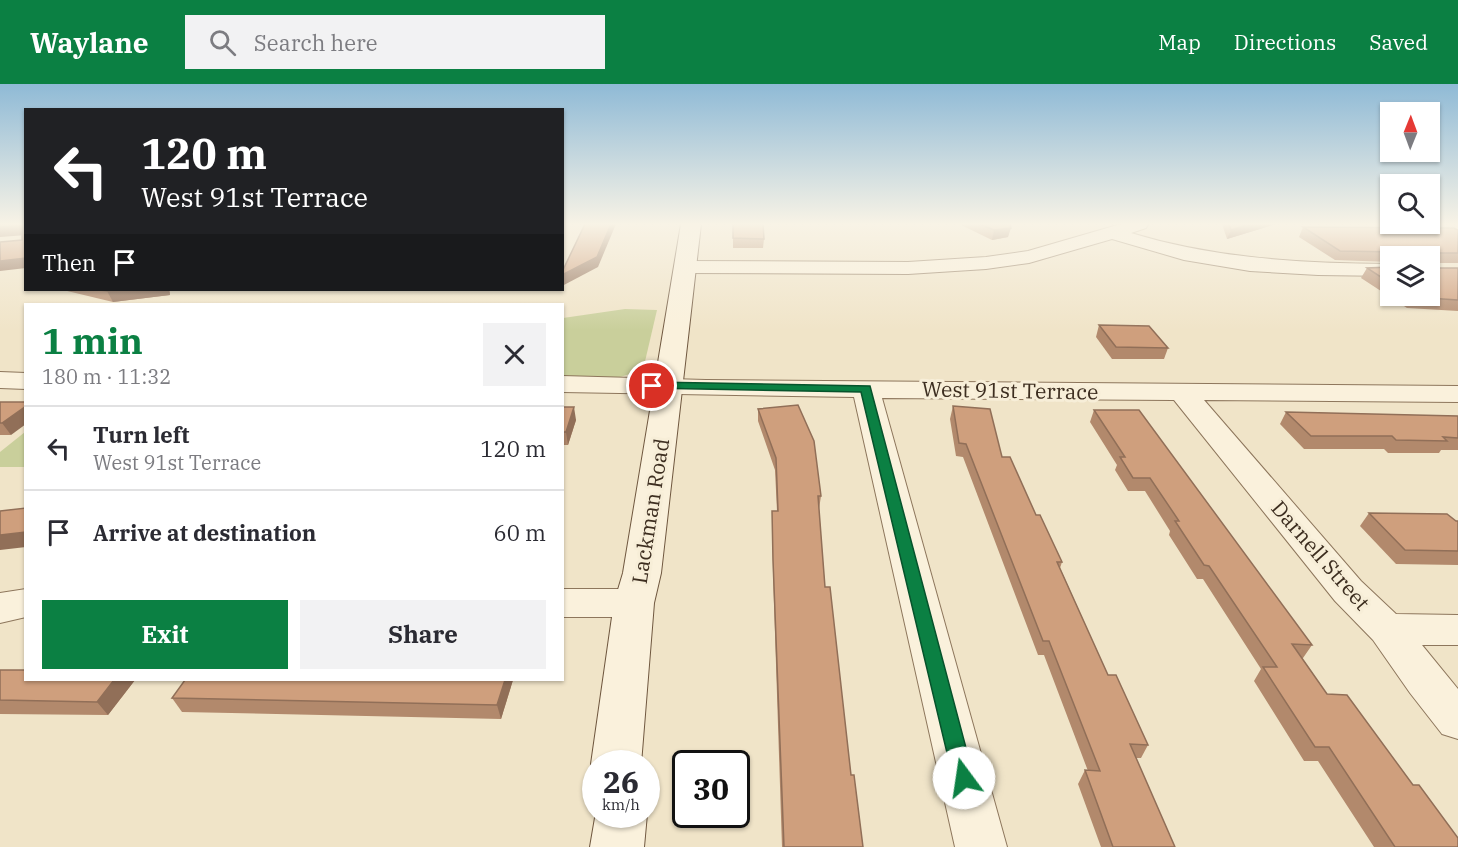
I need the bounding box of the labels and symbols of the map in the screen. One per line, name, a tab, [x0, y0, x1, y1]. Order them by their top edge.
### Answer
north arrow	[1380, 102, 1440, 162]
pin	[626, 360, 677, 411]
street label: West 91st Terrace	[921, 374, 1099, 406]
street label: Lackman Road	[625, 436, 675, 586]
street label: Darnell Street	[1266, 494, 1376, 616]
position arrow	[932, 746, 996, 810]
speed limit sign: 30	[672, 750, 750, 828]

